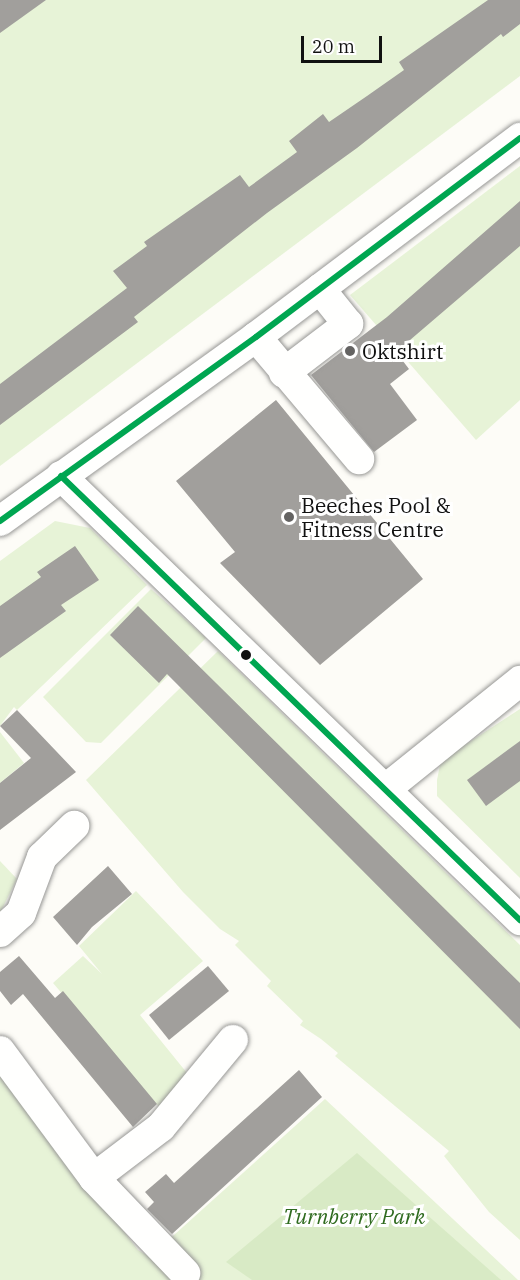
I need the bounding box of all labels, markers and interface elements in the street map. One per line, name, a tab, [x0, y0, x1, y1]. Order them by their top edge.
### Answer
scale bar	[304, 24, 385, 62]
text: 20 m	[312, 35, 355, 58]
place label: Oktshirt	[362, 338, 443, 364]
marker: Oktshirt	[343, 344, 357, 358]
place label: Beeches Pool & Fitness Centre	[301, 492, 451, 542]
marker: Beeches Pool & Fitness Centre	[282, 510, 296, 524]
unlabelled marker	[240, 649, 252, 661]
park label: Turnberry Park	[283, 1203, 425, 1229]

